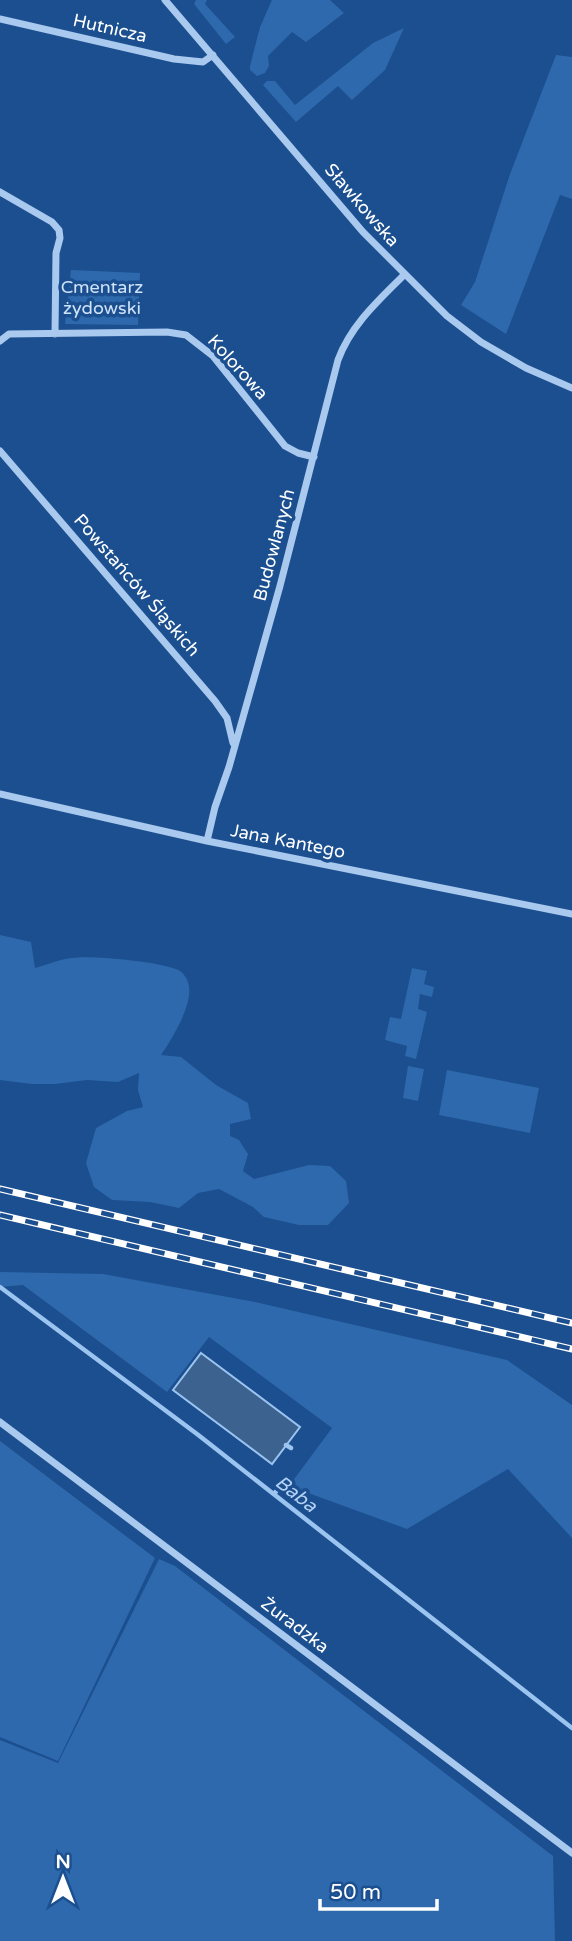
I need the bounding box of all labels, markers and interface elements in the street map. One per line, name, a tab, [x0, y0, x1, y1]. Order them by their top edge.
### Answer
street label: Hutnicza	[71, 9, 149, 47]
street label: Sławkowska	[320, 159, 404, 251]
park label: Cmentarz żydowski	[61, 276, 143, 319]
street label: Kolorowa	[203, 330, 273, 404]
street label: Budowlanych	[248, 486, 300, 604]
street label: Powstańców Śląskich	[69, 509, 205, 661]
street label: Jana Kantego	[229, 819, 347, 863]
water label: Baba	[271, 1471, 322, 1518]
street label: Żuradzka	[257, 1592, 333, 1658]
north arrow	[28, 1843, 98, 1913]
text: N	[55, 1851, 71, 1873]
scale bar	[320, 1868, 437, 1912]
text: 50 m	[330, 1880, 381, 1905]

